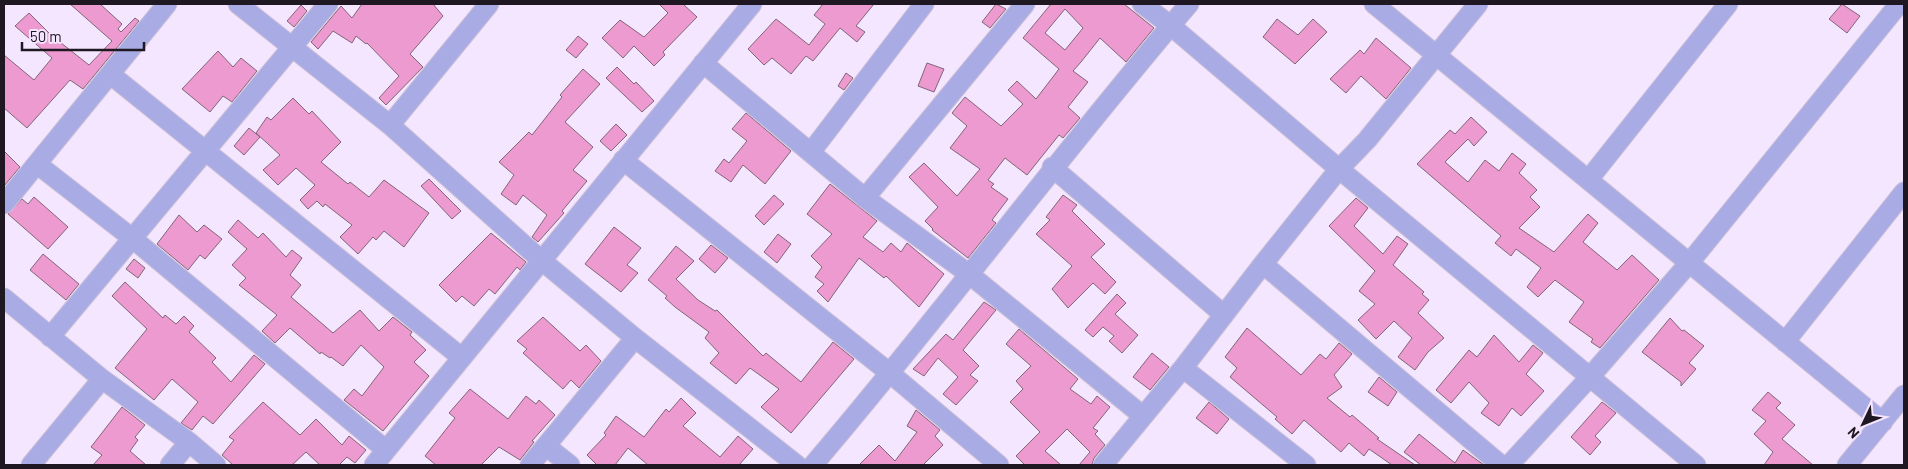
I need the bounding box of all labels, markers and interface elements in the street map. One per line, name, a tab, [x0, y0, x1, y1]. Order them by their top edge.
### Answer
scale bar	[22, 20, 145, 52]
text: 50 m	[30, 27, 62, 45]
north arrow	[1838, 399, 1888, 449]
text: N	[1844, 424, 1863, 442]

